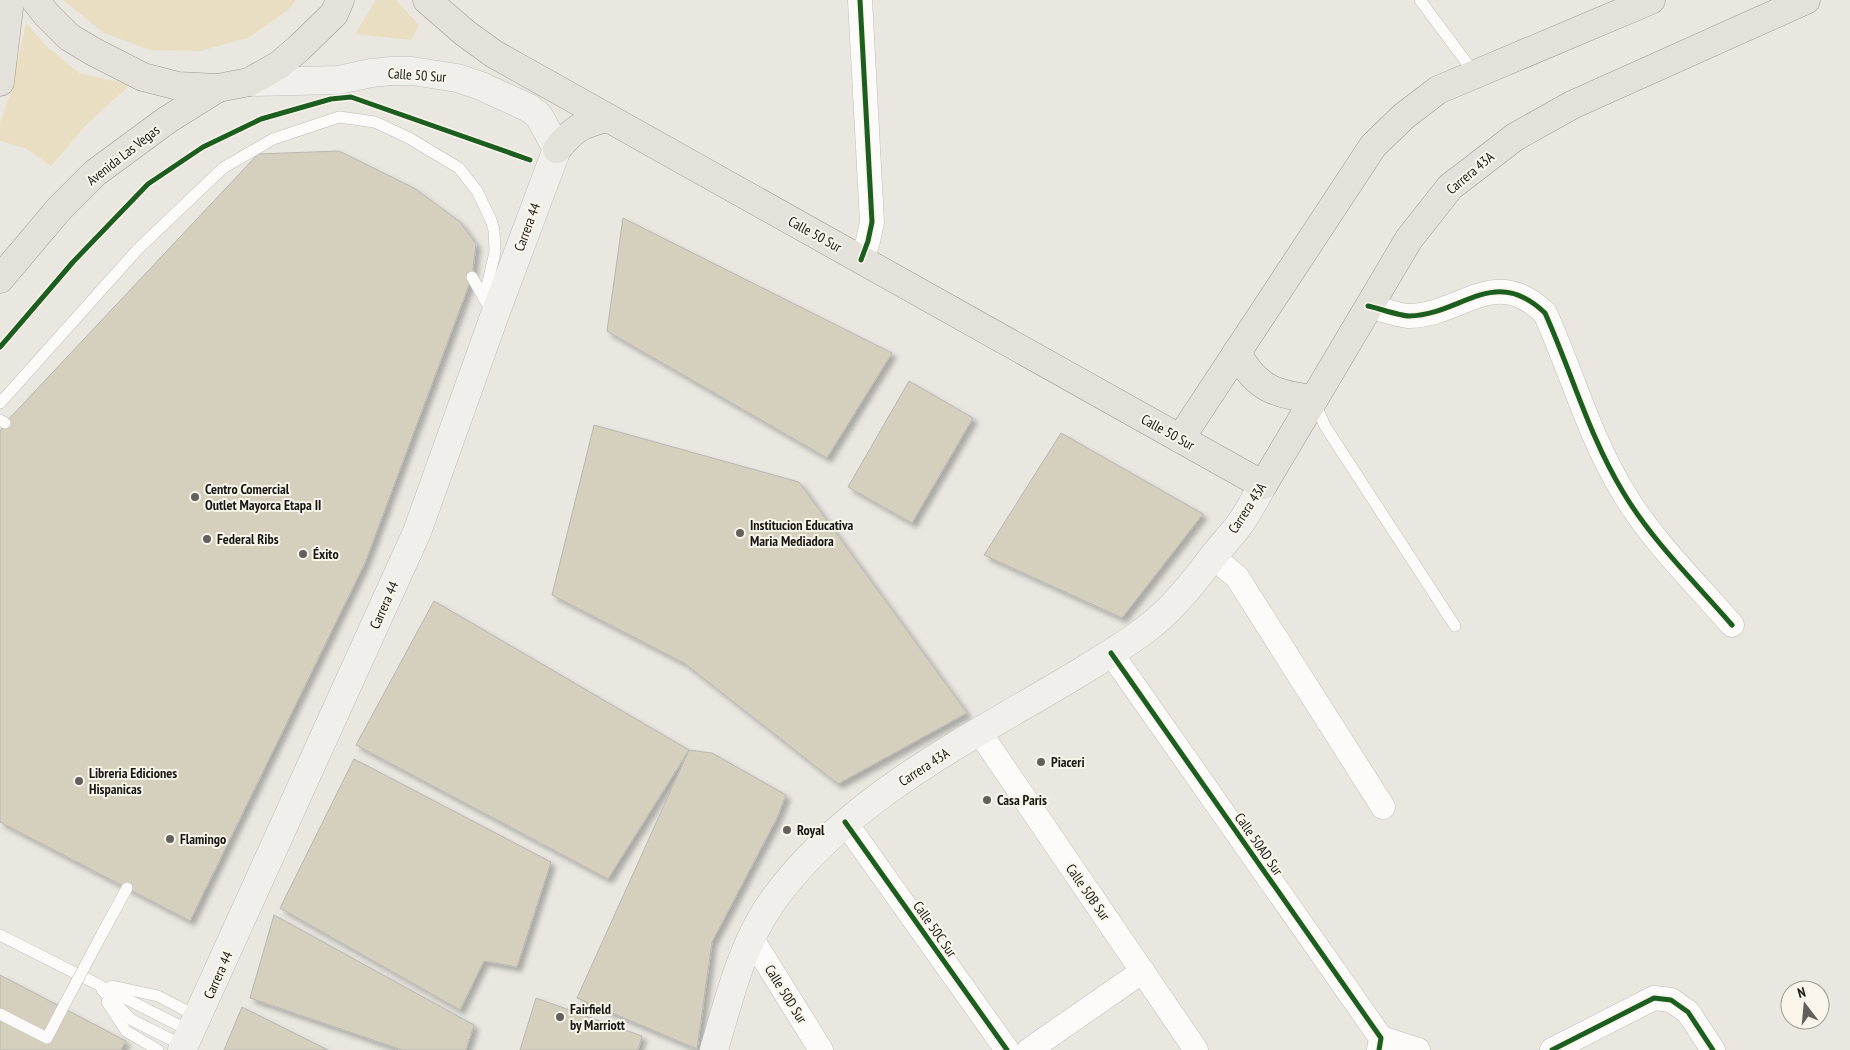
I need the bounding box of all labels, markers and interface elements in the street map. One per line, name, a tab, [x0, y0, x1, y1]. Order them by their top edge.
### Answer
street label: Calle 50 Sur	[387, 64, 447, 86]
street label: Avenida Las Vegas	[83, 121, 163, 189]
street label: Carrera 43A	[1442, 148, 1498, 198]
street label: Carrera 44	[510, 200, 544, 254]
street label: Calle 50 Sur	[785, 212, 845, 256]
street label: Calle 50 Sur	[1138, 410, 1198, 454]
street label: Carrera 43A	[1224, 479, 1270, 537]
place label: Centro Comercial Outlet Mayorca Etapa II	[205, 480, 321, 514]
marker: Centro Comercial Outlet Mayorca Etapa II	[189, 491, 201, 503]
place label: Institucion Educativa Maria Mediadora	[750, 516, 853, 550]
marker: Institucion Educativa Maria Mediadora	[734, 527, 746, 539]
place label: Federal Ribs	[217, 530, 279, 548]
marker: Federal Ribs	[201, 533, 213, 545]
place label: Éxito	[313, 545, 339, 563]
marker: Éxito	[297, 548, 309, 560]
street label: Carrera 44	[366, 578, 403, 632]
street label: Carrera 43A	[895, 744, 953, 790]
place label: Piaceri	[1051, 753, 1085, 771]
marker: Piaceri	[1035, 756, 1047, 768]
place label: Libreria Ediciones Hispanicas	[89, 764, 177, 798]
marker: Libreria Ediciones Hispanicas	[73, 775, 85, 787]
place label: Casa Paris	[997, 791, 1047, 809]
marker: Casa Paris	[981, 794, 993, 806]
street label: Calle 50AD Sur	[1231, 809, 1287, 879]
place label: Royal	[797, 821, 825, 839]
marker: Royal	[781, 824, 793, 836]
place label: Flamingo	[180, 830, 226, 848]
marker: Flamingo	[164, 833, 176, 845]
street label: Calle 50B Sur	[1062, 860, 1114, 924]
street label: Calle 50C Sur	[909, 897, 961, 961]
street label: Carrera 44	[200, 948, 237, 1002]
street label: Calle 50D Sur	[761, 961, 811, 1027]
north arrow	[1780, 980, 1830, 1030]
text: N	[1795, 983, 1808, 1002]
place label: Fairfield by Marriott	[570, 1000, 625, 1034]
marker: Fairfield by Marriott	[554, 1011, 566, 1023]

